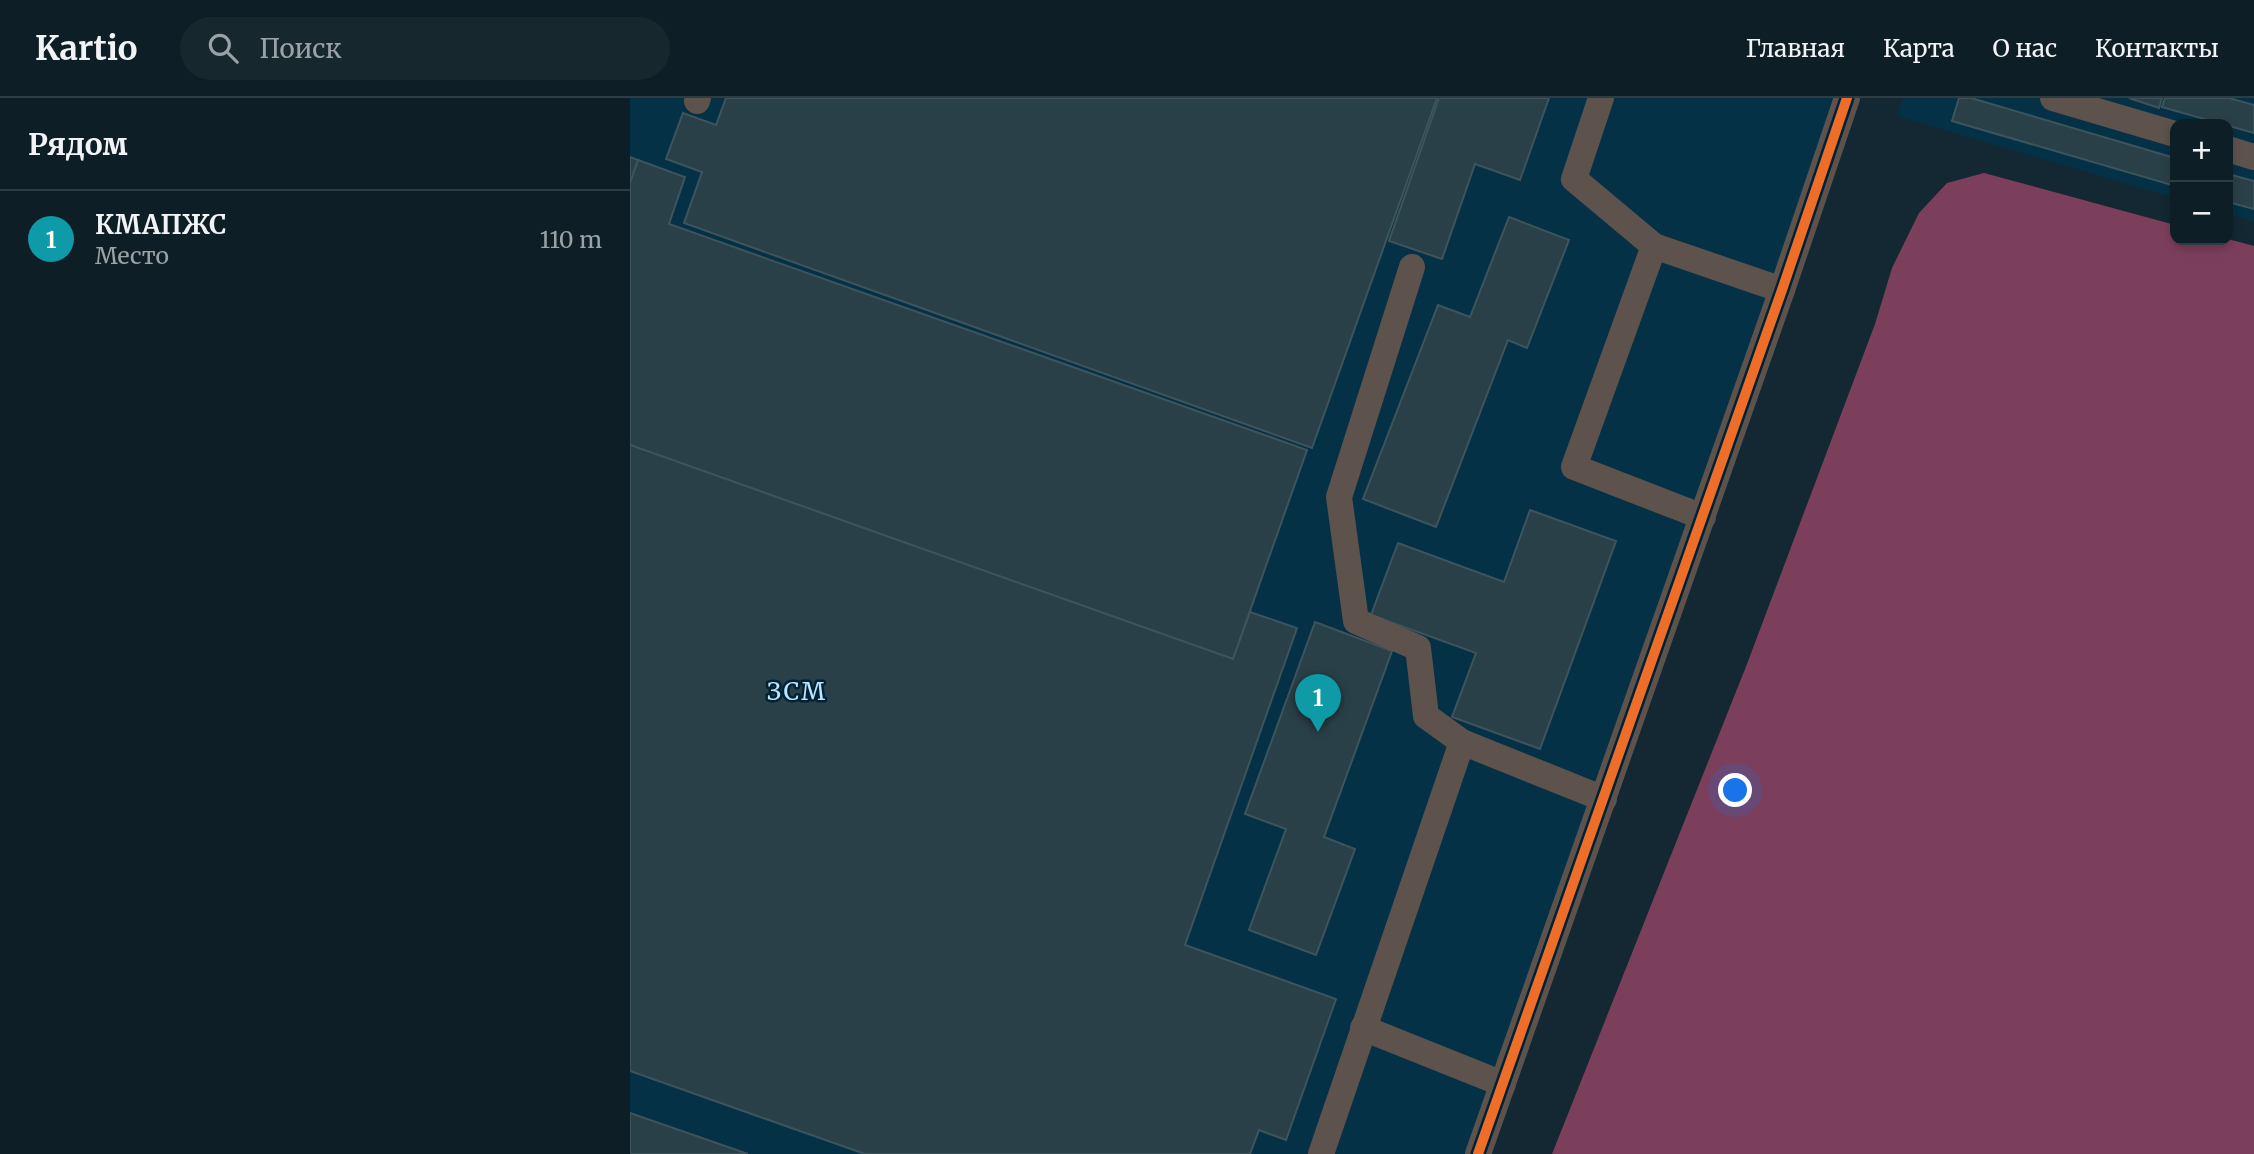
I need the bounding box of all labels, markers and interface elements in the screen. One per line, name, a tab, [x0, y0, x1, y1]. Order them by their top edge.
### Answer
search box	[180, 17, 670, 80]
text: Kartio	[35, 28, 138, 69]
icon: search	[204, 29, 242, 67]
text: Поиск	[260, 32, 342, 65]
text: Главная	[1746, 33, 1845, 64]
text: Карта	[1883, 33, 1955, 64]
text: О нас	[1993, 33, 2057, 64]
text: Контакты	[2095, 33, 2219, 64]
map controls	[2170, 119, 2233, 245]
button: +	[2170, 119, 2233, 182]
text: Рядом	[28, 125, 128, 163]
button: −	[2170, 182, 2233, 245]
text: КМАПЖС	[95, 208, 227, 241]
text: 1	[46, 225, 56, 254]
text: 110 m	[540, 225, 602, 254]
text: Место	[95, 241, 169, 270]
pin: 1	[1295, 674, 1341, 732]
district label: ЗСМ	[767, 676, 827, 707]
your location	[1718, 773, 1752, 807]

